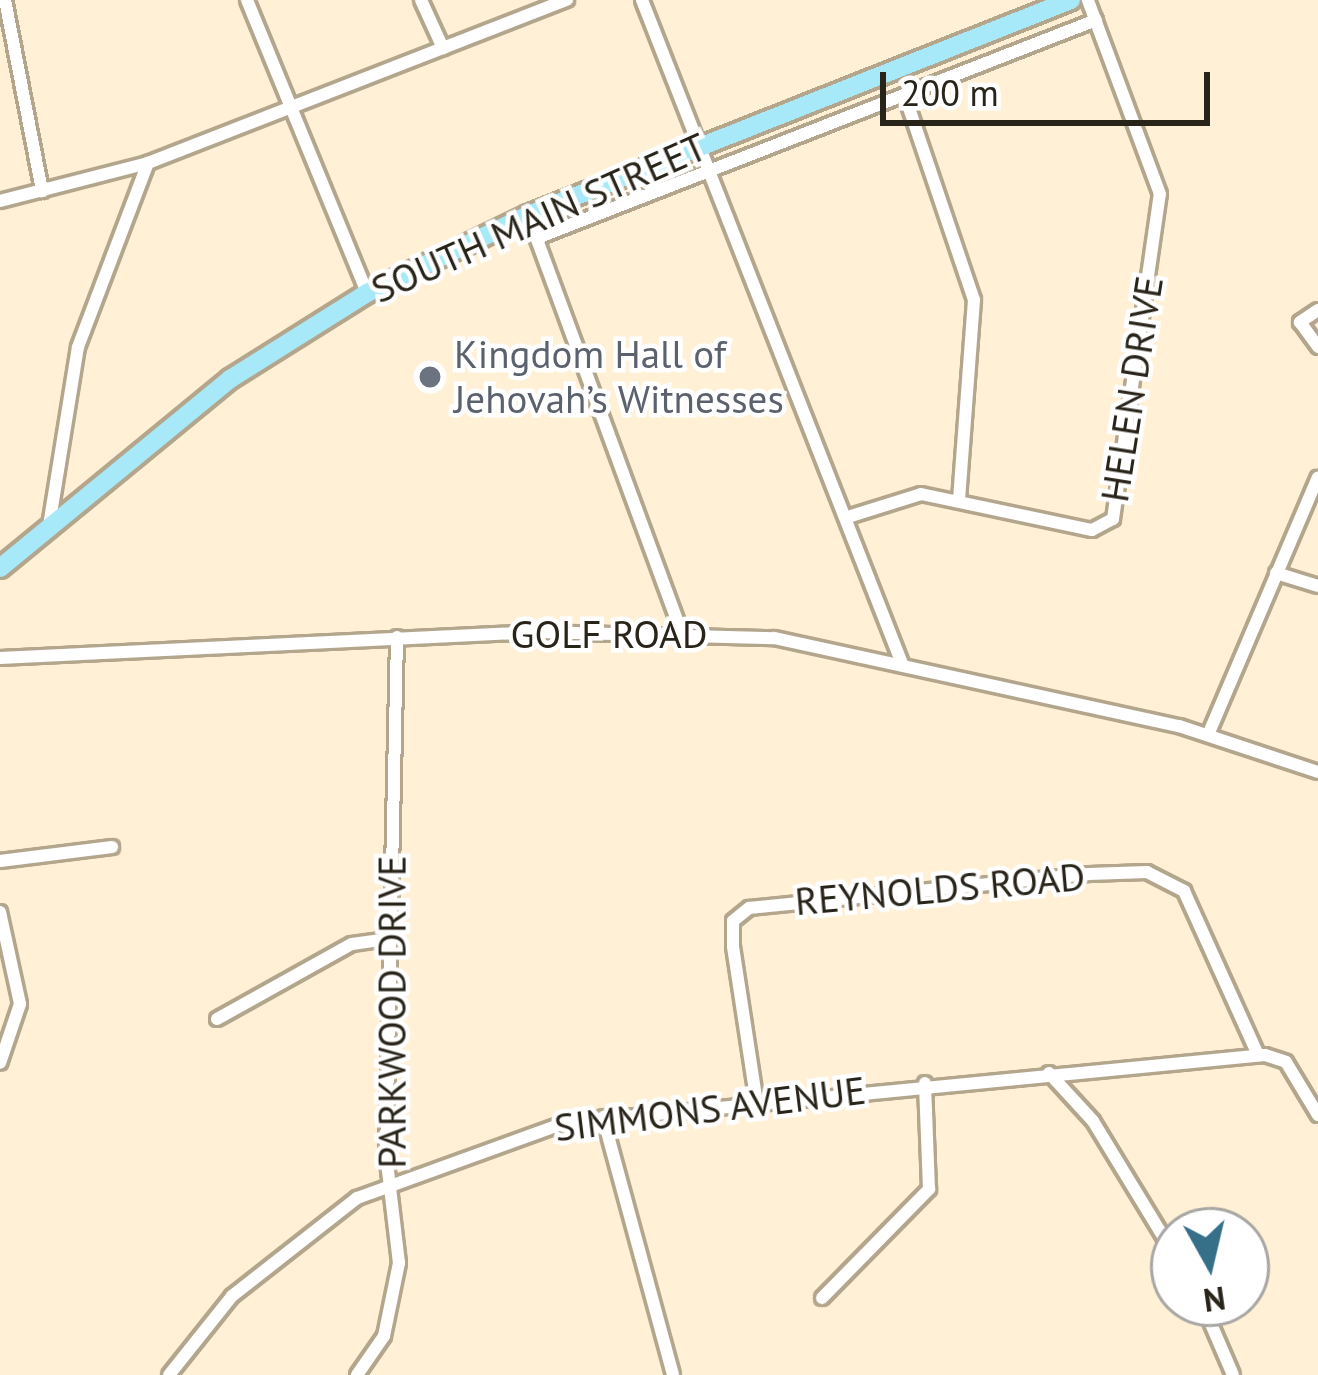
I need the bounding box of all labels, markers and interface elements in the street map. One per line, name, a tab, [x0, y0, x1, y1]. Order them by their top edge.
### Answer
scale bar	[886, 48, 1216, 122]
text: 200 m	[901, 69, 999, 116]
street label: SOUTH MAIN STREET	[364, 123, 714, 313]
street label: HELEN DRIVE	[1091, 273, 1173, 505]
place label: Kingdom Hall of Jehovah’s Witnesses	[454, 332, 785, 423]
marker: Kingdom Hall of Jehovah’s Witnesses	[417, 364, 443, 390]
street label: GOLF ROAD	[511, 611, 707, 657]
street label: REYNOLDS ROAD	[793, 853, 1087, 925]
street label: PARKWOOD DRIVE	[369, 855, 415, 1169]
street label: SIMMONS AVENUE	[551, 1067, 869, 1151]
north arrow	[1150, 1207, 1270, 1327]
text: N	[1201, 1277, 1228, 1323]

